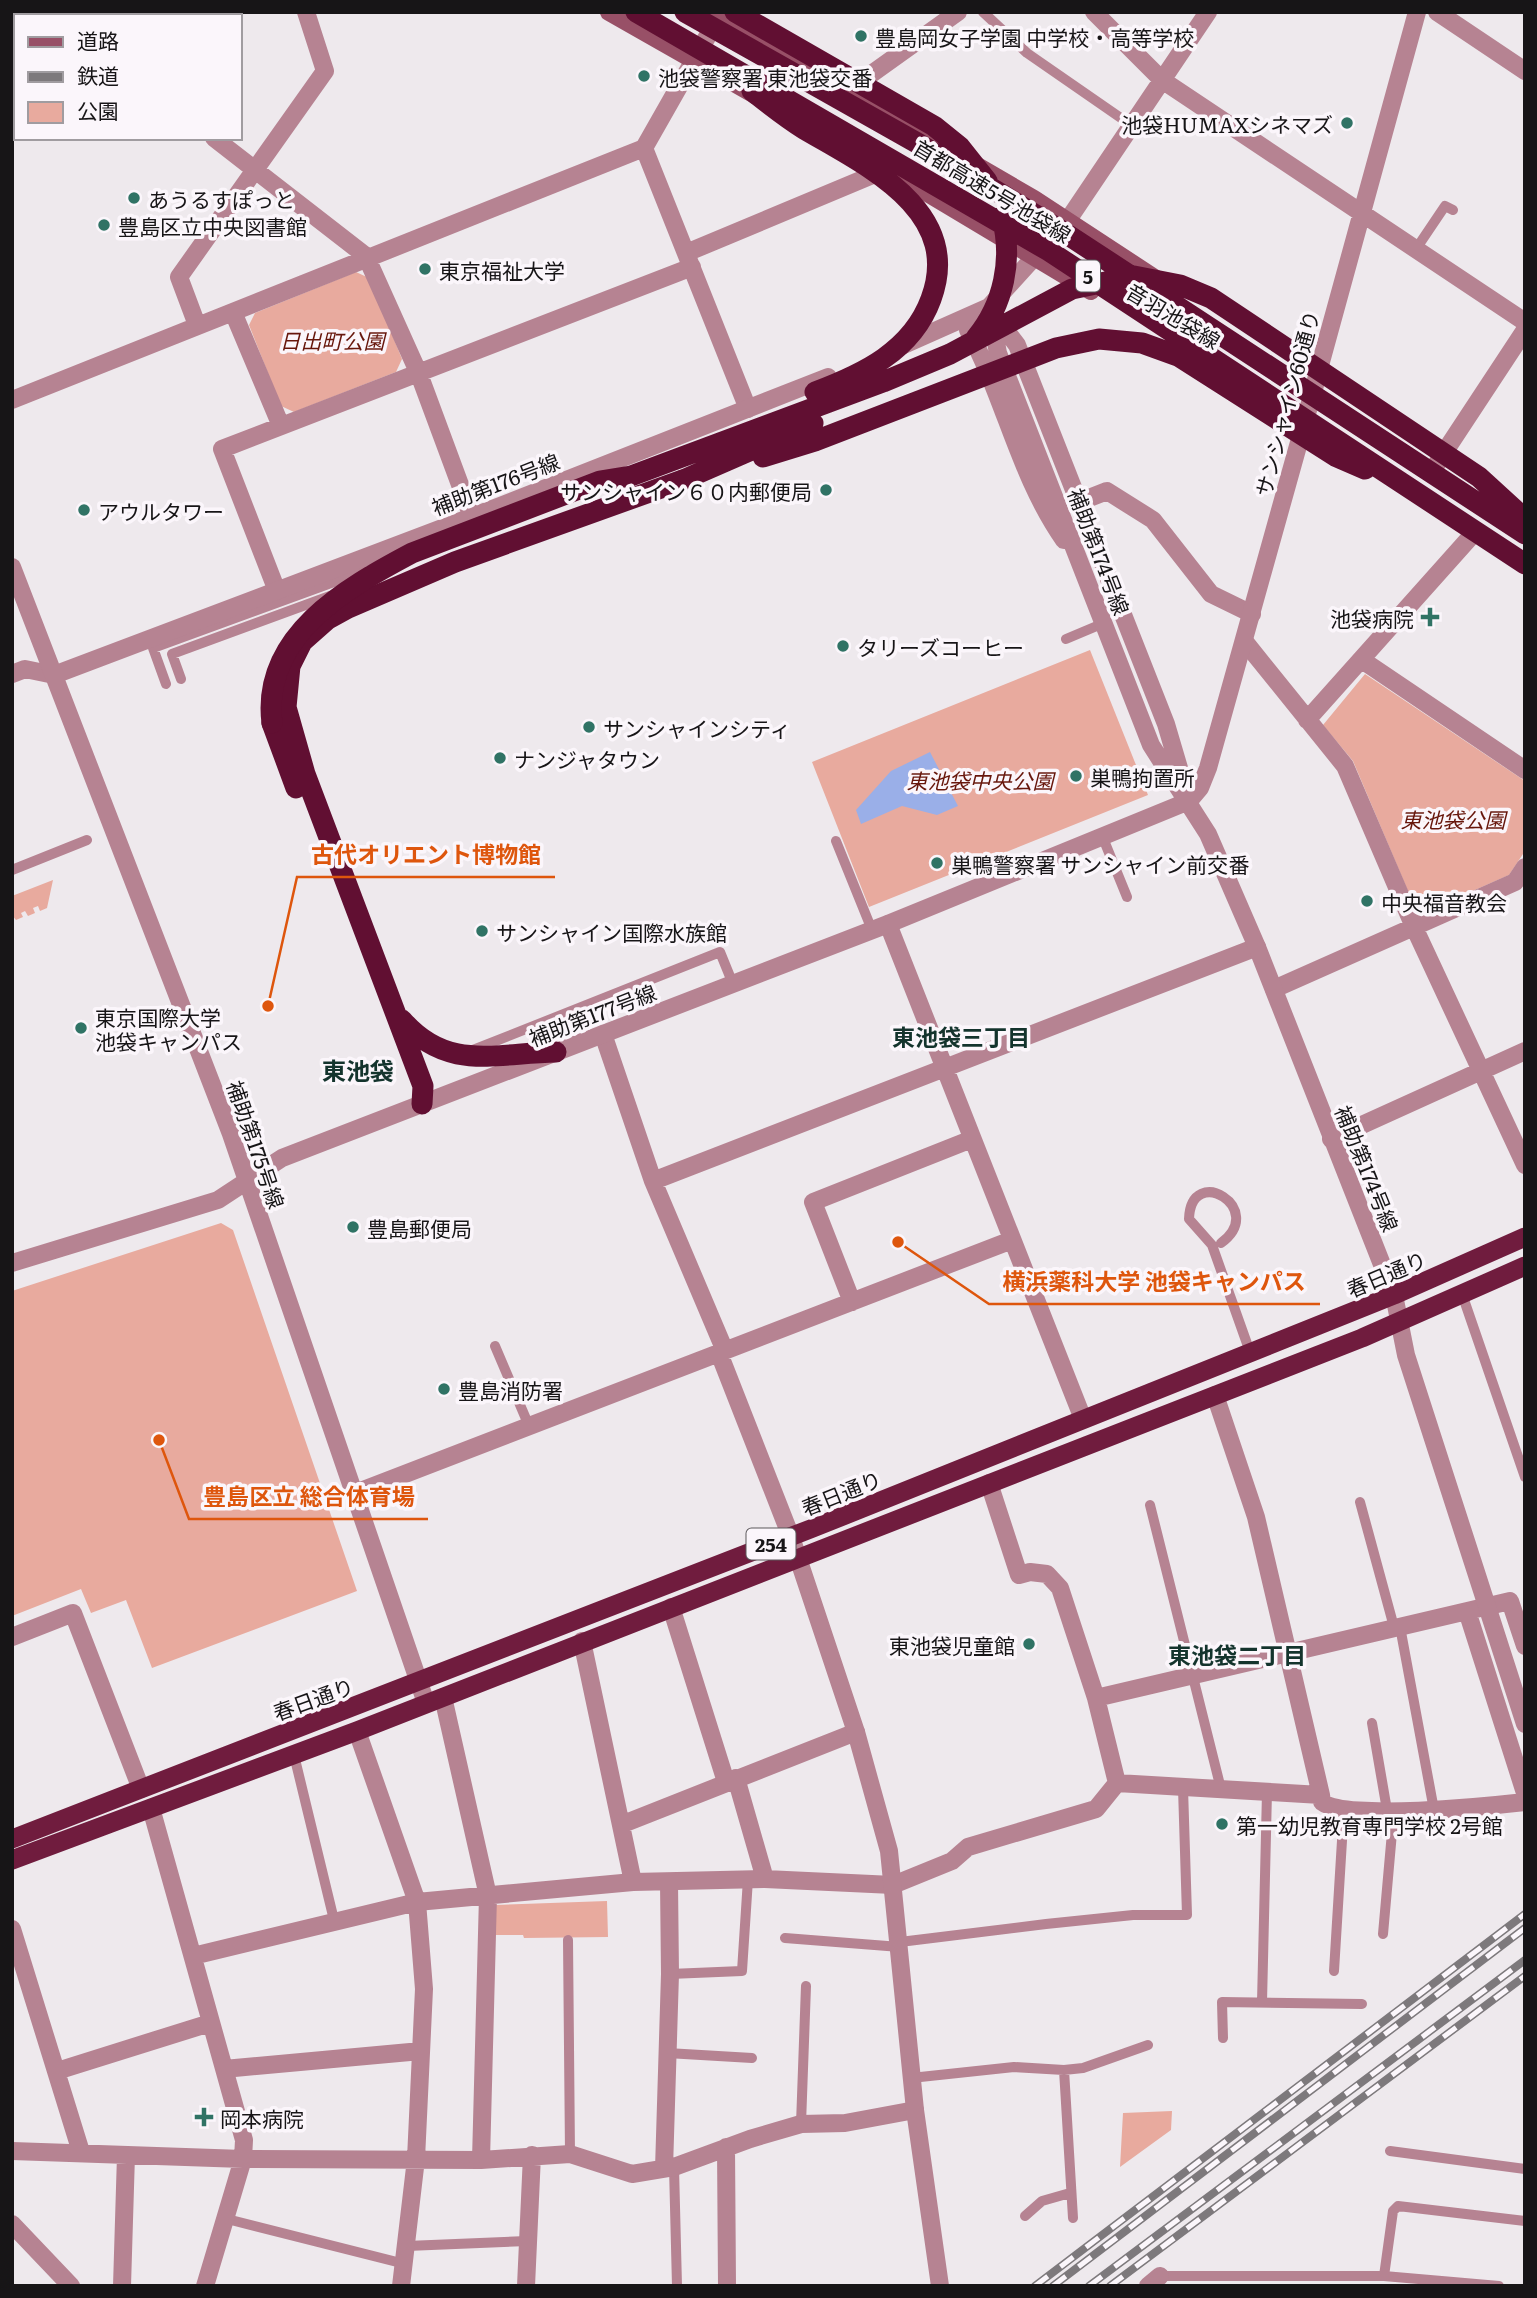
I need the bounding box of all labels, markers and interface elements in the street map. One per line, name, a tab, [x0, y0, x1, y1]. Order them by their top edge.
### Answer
legend	[14, 14, 242, 140]
place label: 豊島岡女子学園 中学校・高等学校	[875, 21, 1194, 52]
text: 道路	[77, 24, 119, 55]
marker: 豊島岡女子学園 中学校・高等学校	[853, 28, 869, 44]
text: 鉄道	[77, 59, 119, 90]
place label: 池袋警察署 東池袋交番	[658, 61, 872, 92]
marker: 池袋警察署 東池袋交番	[636, 68, 652, 84]
text: 公園	[77, 94, 119, 125]
place label: 池袋HUMAXシネマズ	[1121, 108, 1333, 139]
marker: 池袋HUMAXシネマズ	[1339, 115, 1355, 131]
street label: 首都高速5号池袋線	[908, 131, 1078, 249]
place label: あうるすぽっと	[148, 183, 295, 214]
marker: あうるすぽっと	[126, 190, 142, 206]
place label: 豊島区立中央図書館	[118, 210, 307, 241]
marker: 豊島区立中央図書館	[96, 217, 112, 233]
place label: 東京福祉大学	[439, 254, 565, 285]
road number: 5	[1076, 260, 1100, 292]
marker: 東京福祉大学	[417, 261, 433, 277]
street label: 音羽池袋線	[1121, 275, 1227, 355]
street label: サンシャイン60通り	[1246, 307, 1326, 499]
park label: 日出町公園	[280, 324, 387, 355]
street label: 補助第176号線	[427, 444, 563, 522]
place label: サンシャイン６０内郵便局	[560, 475, 812, 506]
marker: サンシャイン６０内郵便局	[818, 482, 834, 498]
street label: 補助第174号線	[1062, 483, 1138, 619]
place label: アウルタワー	[98, 495, 224, 526]
marker: アウルタワー	[76, 502, 92, 518]
place label: 池袋病院	[1330, 602, 1414, 633]
marker: 池袋病院	[1420, 607, 1440, 627]
place label: タリーズコーヒー	[857, 631, 1024, 662]
marker: タリーズコーヒー	[835, 638, 851, 654]
place label: サンシャインシティ	[603, 712, 791, 743]
marker: サンシャインシティ	[581, 719, 597, 735]
place label: ナンジャタウン	[514, 743, 660, 774]
marker: ナンジャタウン	[492, 750, 508, 766]
place label: 巣鴨拘置所	[1090, 761, 1195, 792]
park label: 東池袋中央公園	[907, 764, 1056, 795]
marker: 巣鴨拘置所	[1068, 768, 1084, 784]
park label: 東池袋公園	[1401, 803, 1508, 834]
callout: 古代オリエント博物館	[297, 833, 555, 877]
text: 古代オリエント博物館	[311, 836, 541, 870]
place label: 巣鴨警察署 サンシャイン前交番	[951, 848, 1249, 879]
marker: 巣鴨警察署 サンシャイン前交番	[929, 855, 945, 871]
place label: 中央福音教会	[1381, 886, 1507, 917]
marker: 中央福音教会	[1359, 893, 1375, 909]
place label: サンシャイン国際水族館	[496, 916, 727, 947]
marker: サンシャイン国際水族館	[474, 923, 490, 939]
street label: 補助第177号線	[524, 975, 660, 1053]
place label: 東京国際大学 池袋キャンパス	[95, 1001, 242, 1056]
district label: 東池袋三丁目	[892, 1019, 1030, 1053]
marker: 東京国際大学 池袋キャンパス	[73, 1020, 89, 1036]
district label: 東池袋	[322, 1052, 394, 1087]
street label: 補助第175号線	[221, 1076, 293, 1212]
street label: 補助第174号線	[1329, 1100, 1407, 1236]
place label: 豊島郵便局	[367, 1212, 472, 1243]
marker: 豊島郵便局	[345, 1219, 361, 1235]
street label: 春日通り	[1341, 1242, 1431, 1304]
callout: 横浜薬科大学 池袋キャンパス	[989, 1260, 1320, 1304]
text: 横浜薬科大学 池袋キャンパス	[1002, 1263, 1306, 1297]
place label: 豊島消防署	[458, 1374, 563, 1405]
marker: 豊島消防署	[436, 1381, 452, 1397]
street label: 春日通り	[796, 1462, 886, 1522]
callout: 豊島区立 総合体育場	[189, 1475, 428, 1519]
text: 豊島区立 総合体育場	[203, 1478, 415, 1512]
road number: 254	[746, 1528, 796, 1560]
place label: 東池袋児童館	[889, 1629, 1015, 1660]
marker: 東池袋児童館	[1021, 1636, 1037, 1652]
district label: 東池袋二丁目	[1168, 1637, 1306, 1671]
street label: 春日通り	[268, 1669, 358, 1727]
place label: 第一幼児教育専門学校 2号館	[1236, 1809, 1503, 1840]
marker: 第一幼児教育専門学校 2号館	[1214, 1816, 1230, 1832]
place label: 岡本病院	[220, 2102, 304, 2133]
marker: 岡本病院	[194, 2107, 214, 2127]

